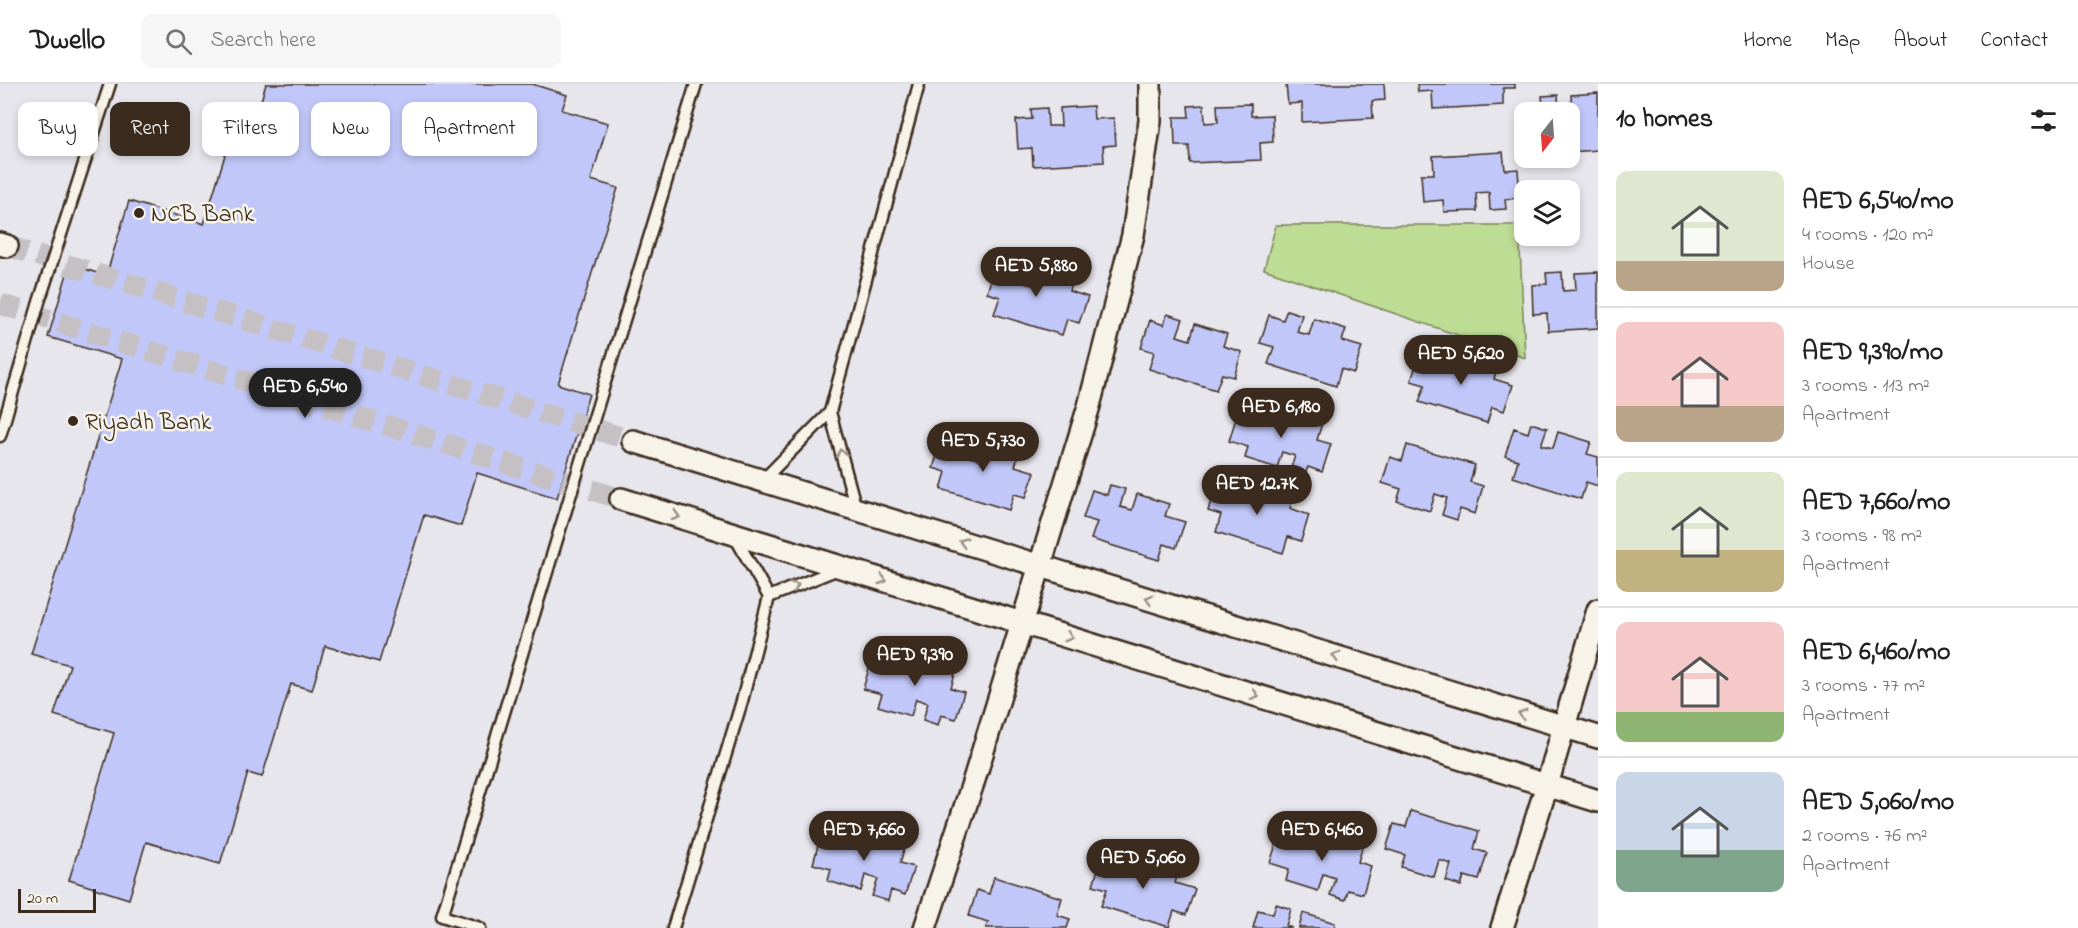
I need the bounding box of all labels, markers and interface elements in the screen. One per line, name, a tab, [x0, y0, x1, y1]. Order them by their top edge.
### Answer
search box	[141, 14, 561, 68]
text: Dwello	[30, 21, 105, 62]
icon: search	[162, 25, 195, 58]
text: Search here	[210, 25, 316, 57]
text: Home	[1743, 26, 1792, 56]
text: Map	[1825, 26, 1860, 56]
text: About	[1893, 26, 1947, 56]
text: Contact	[1980, 26, 2048, 56]
text: 10 homes	[1616, 101, 1713, 139]
chip: Buy	[18, 102, 98, 156]
chip: Rent	[110, 102, 190, 156]
chip: Filters	[202, 102, 299, 156]
chip: New	[311, 102, 390, 156]
chip: Apartment	[402, 102, 537, 156]
north arrow	[1514, 102, 1580, 168]
map controls	[1514, 102, 1580, 246]
icon: filters	[2027, 104, 2060, 137]
button: layers	[1514, 180, 1580, 246]
text: AED 6,540/mo	[1802, 183, 1954, 221]
icon: home	[1664, 195, 1736, 267]
place label: NCB Bank	[151, 198, 254, 233]
marker: NCB Bank	[132, 206, 146, 220]
text: 4 rooms · 120 m²	[1802, 221, 1934, 250]
pin: AED 5,880	[967, 247, 1105, 298]
text: House	[1802, 250, 1855, 279]
text: AED 5,880	[995, 252, 1077, 281]
text: AED 9,390/mo	[1802, 334, 1943, 372]
pin: AED 5,620	[1392, 335, 1530, 386]
text: AED 5,620	[1418, 340, 1504, 369]
icon: home	[1664, 346, 1736, 418]
pin: AED 6,540	[236, 368, 374, 419]
text: 3 rooms · 113 m²	[1802, 372, 1930, 401]
text: AED 6,540	[263, 373, 347, 402]
pin: AED 6,180	[1212, 388, 1350, 439]
text: AED 6,180	[1242, 393, 1320, 422]
text: Apartment	[1802, 401, 1890, 430]
place label: Riyadh Bank	[85, 406, 212, 442]
marker: Riyadh Bank	[66, 414, 80, 428]
pin: AED 5,730	[914, 422, 1052, 473]
text: AED 5,730	[941, 427, 1025, 456]
one-way arrow	[836, 448, 848, 458]
pin: AED 12.7K	[1188, 465, 1326, 516]
text: AED 12.7K	[1216, 470, 1298, 499]
text: AED 7,660/mo	[1802, 484, 1950, 522]
icon: home	[1664, 496, 1736, 568]
one-way arrow	[670, 509, 681, 521]
text: 3 rooms · 98 m²	[1802, 522, 1922, 551]
one-way arrow	[958, 537, 969, 549]
text: Apartment	[1802, 551, 1890, 580]
one-way arrow	[877, 573, 888, 585]
one-way arrow	[789, 581, 800, 593]
one-way arrow	[1144, 594, 1155, 606]
one-way arrow	[1063, 630, 1074, 643]
text: AED 6,460/mo	[1802, 634, 1950, 672]
pin: AED 9,390	[846, 636, 984, 687]
text: AED 9,390	[877, 641, 953, 670]
icon: home	[1664, 646, 1736, 718]
one-way arrow	[1331, 651, 1342, 663]
text: 3 rooms · 77 m²	[1802, 672, 1925, 701]
one-way arrow	[1250, 688, 1260, 700]
text: Apartment	[1802, 701, 1890, 730]
one-way arrow	[1517, 709, 1528, 721]
text: AED 5,060/mo	[1802, 784, 1954, 822]
icon: home	[1664, 796, 1736, 868]
pin: AED 7,660	[795, 811, 933, 862]
pin: AED 6,460	[1253, 811, 1391, 862]
text: AED 7,660	[823, 816, 905, 845]
text: AED 6,460	[1281, 816, 1363, 845]
text: 2 rooms · 76 m²	[1802, 822, 1927, 851]
pin: AED 5,060	[1074, 839, 1212, 890]
text: AED 5,060	[1100, 844, 1186, 873]
text: Apartment	[1802, 851, 1890, 880]
scale bar	[18, 886, 96, 914]
text: 20 m	[27, 887, 58, 911]

